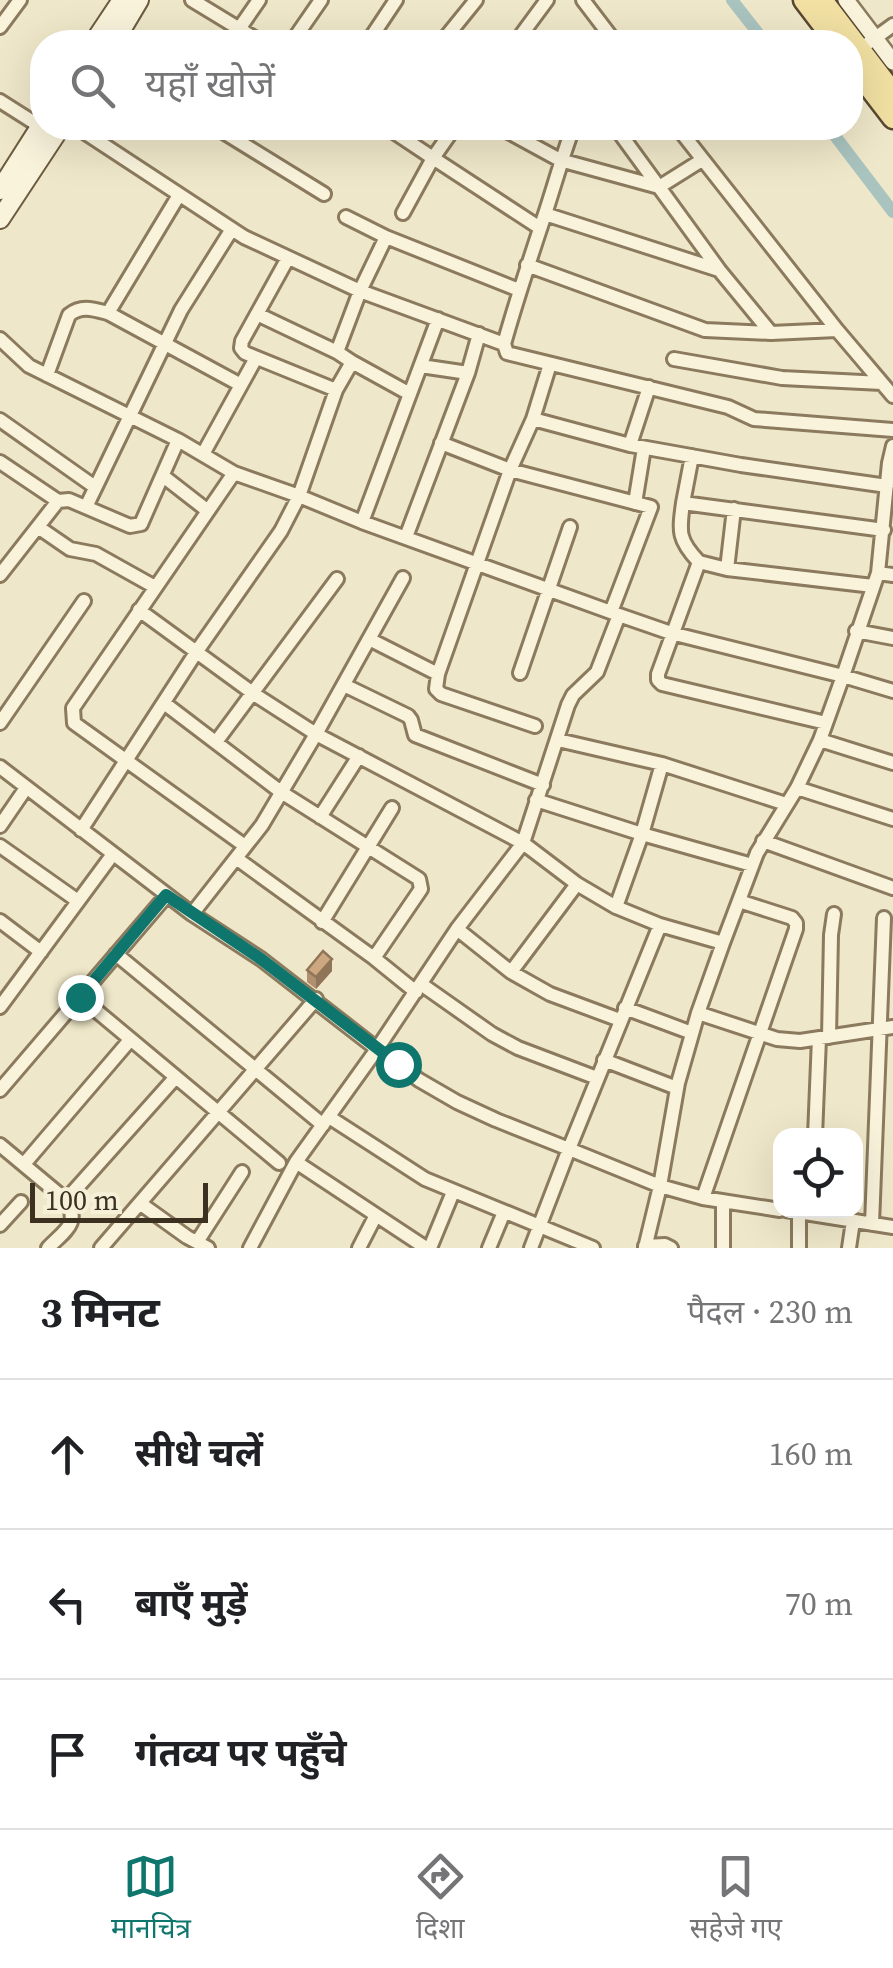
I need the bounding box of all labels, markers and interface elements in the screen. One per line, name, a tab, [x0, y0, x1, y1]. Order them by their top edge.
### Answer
search box	[30, 30, 863, 140]
icon: search	[65, 58, 120, 113]
text: यहाँ खोजें	[145, 58, 275, 110]
route end	[58, 975, 104, 1021]
route start	[376, 1042, 422, 1088]
map controls	[773, 1128, 863, 1218]
button: locate	[773, 1128, 863, 1218]
scale bar	[30, 1178, 208, 1222]
text: 100 m	[45, 1181, 119, 1219]
text: 3 मिनट	[40, 1283, 160, 1341]
text: पैदल · 230 m	[687, 1290, 853, 1334]
icon: ahead	[40, 1427, 95, 1482]
text: सीधे चलें	[135, 1427, 263, 1479]
text: 160 m	[769, 1432, 853, 1476]
icon: left	[40, 1577, 95, 1632]
text: बाएँ मुड़ें	[135, 1577, 247, 1629]
text: 70 m	[785, 1582, 853, 1626]
icon: arrive	[40, 1727, 95, 1782]
text: गंतव्य पर पहुँचे	[135, 1727, 347, 1779]
tab: मानचित्र	[111, 1849, 191, 1949]
tab: दिशा	[413, 1849, 468, 1949]
tab: सहेजे गए	[690, 1849, 782, 1949]

